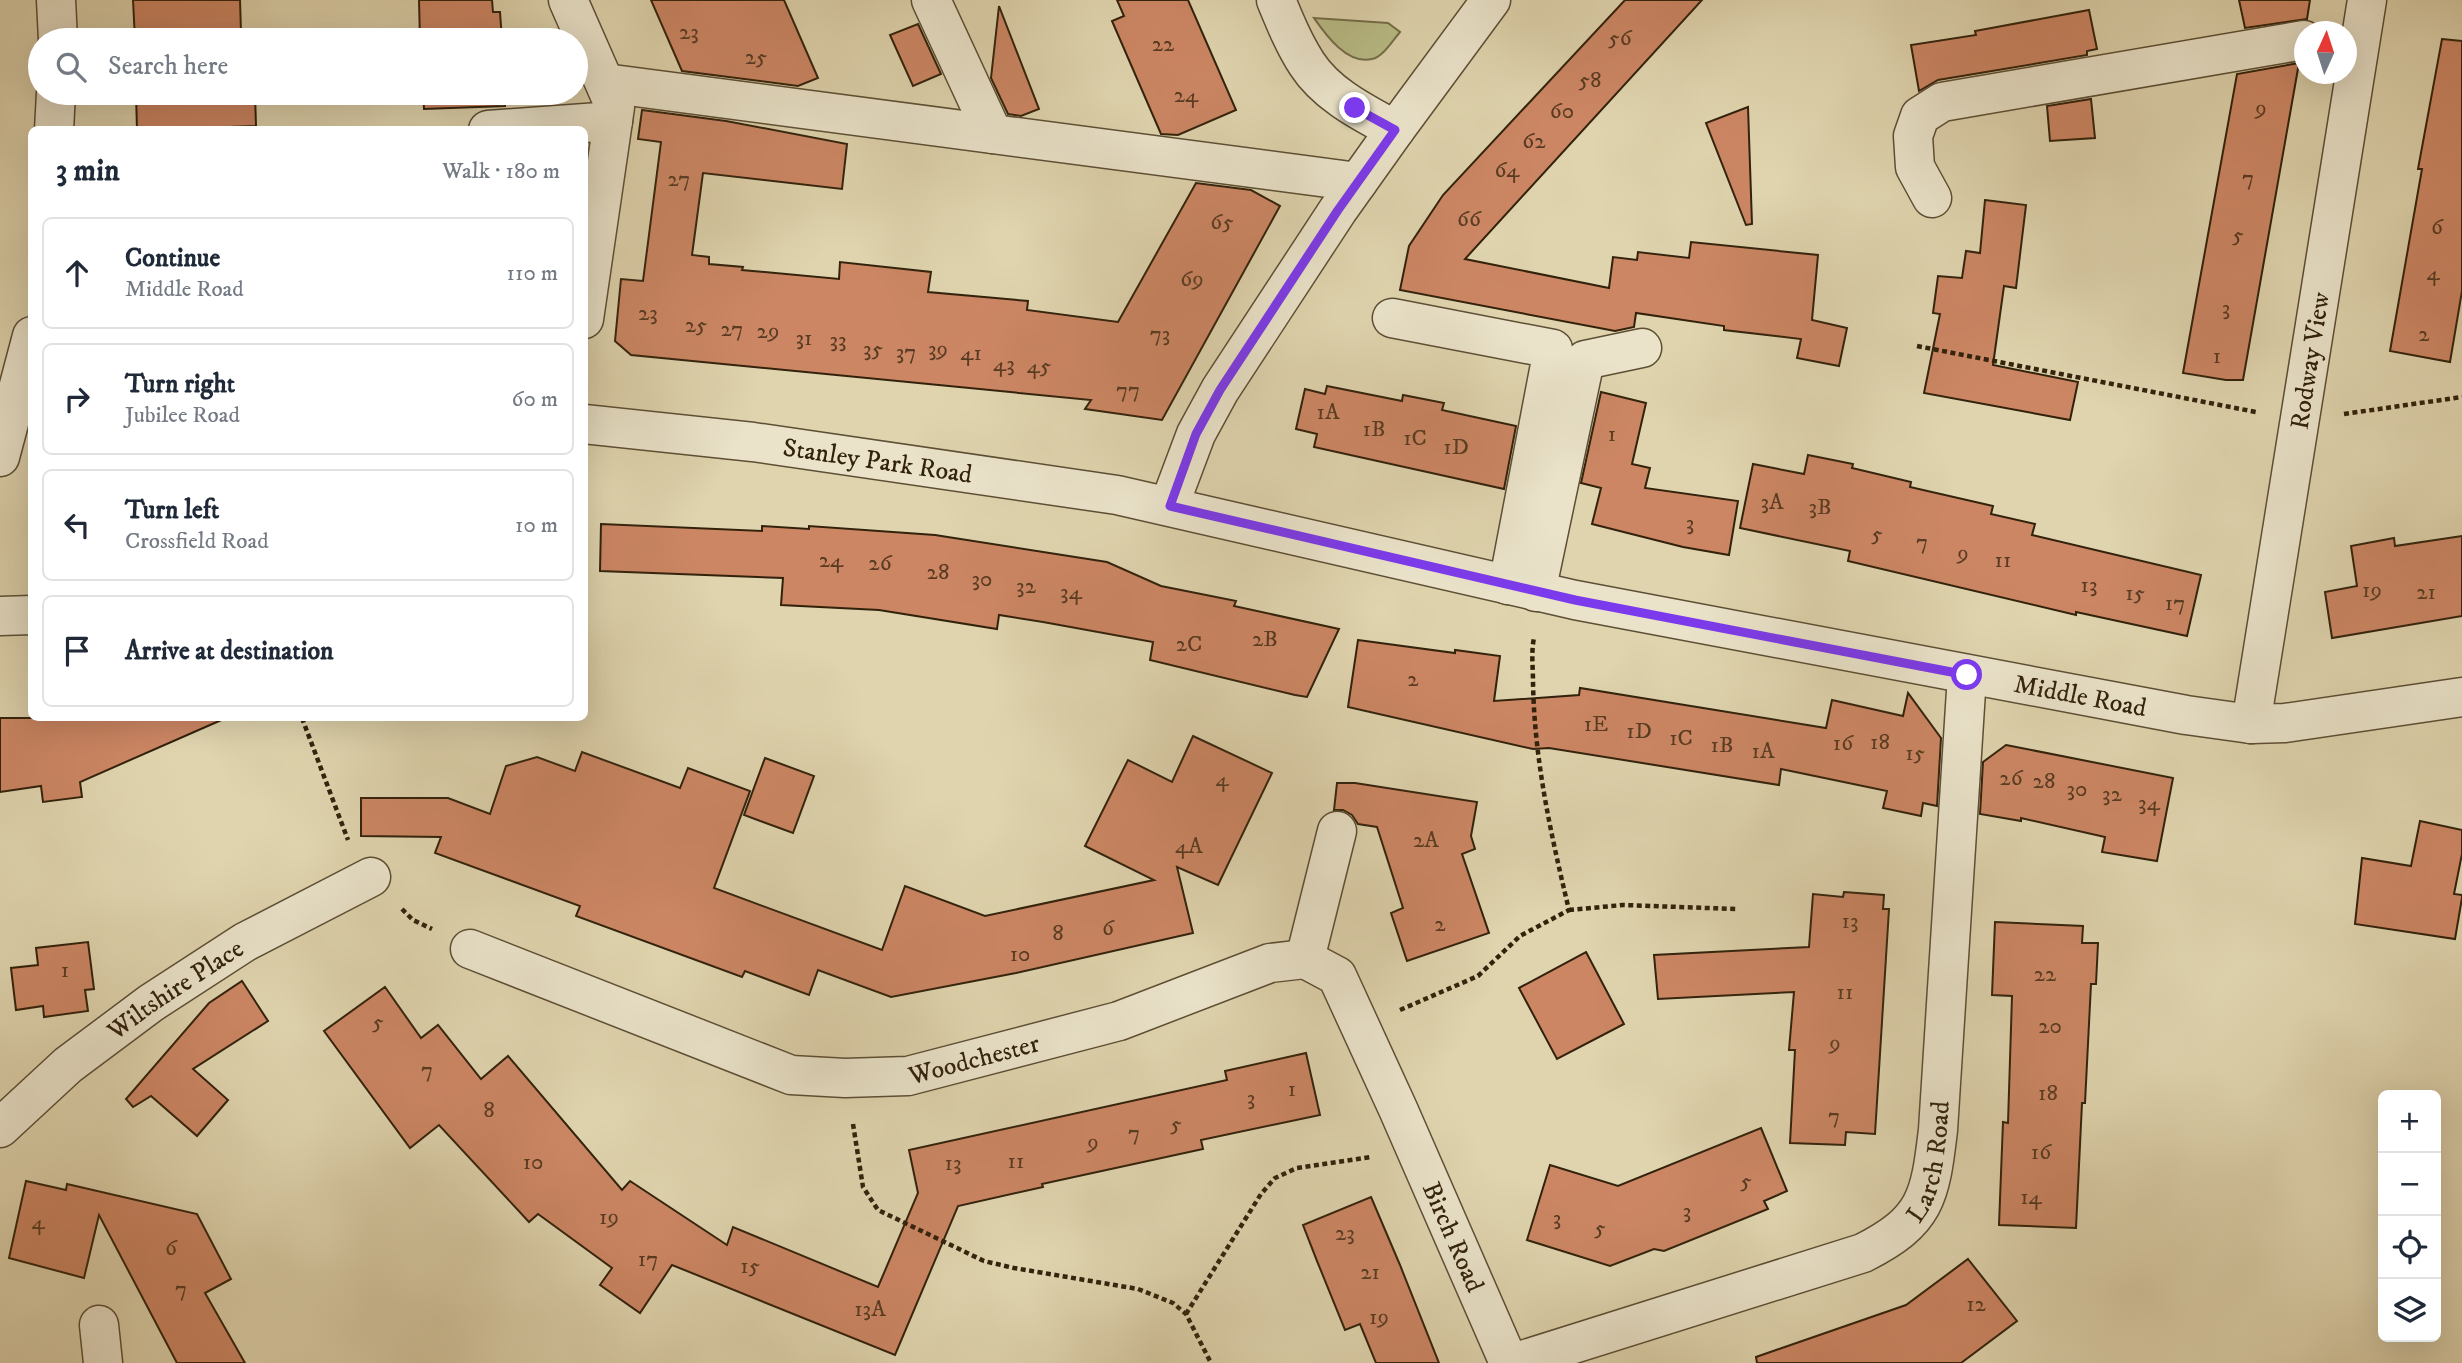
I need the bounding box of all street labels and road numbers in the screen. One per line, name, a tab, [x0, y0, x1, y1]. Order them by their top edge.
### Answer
street label: Rodway View	[2283, 289, 2338, 432]
street label: Stanley Park Road	[781, 432, 974, 492]
street label: Middle Road	[2011, 668, 2149, 725]
street label: Wiltshire Place	[100, 932, 250, 1049]
street label: Woodchester	[904, 1027, 1043, 1093]
street label: Larch Road	[1899, 1100, 1958, 1230]
street label: Birch Road	[1414, 1177, 1491, 1298]

